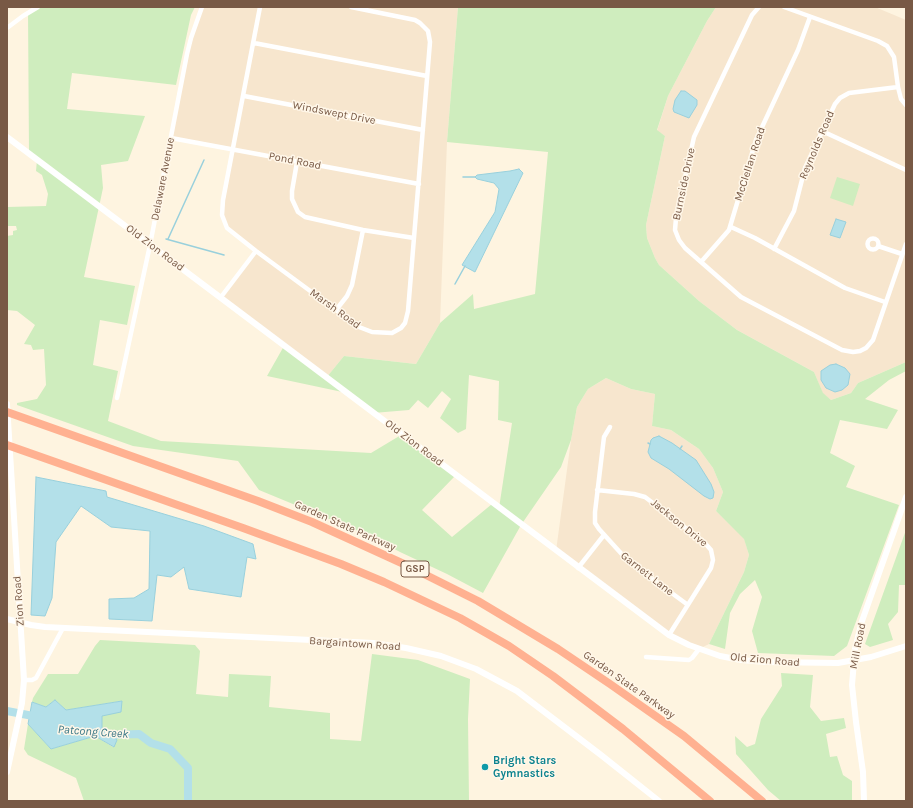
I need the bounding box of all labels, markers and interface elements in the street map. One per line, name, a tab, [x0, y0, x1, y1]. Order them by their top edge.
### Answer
street label: Windswept Drive	[291, 98, 377, 128]
street label: Reynolds Road	[797, 109, 837, 181]
street label: McClellan Road	[732, 125, 768, 203]
street label: Delaware Avenue	[148, 136, 178, 222]
street label: Burnside Drive	[670, 147, 698, 221]
street label: Pond Road	[268, 149, 322, 173]
street label: Old Zion Road	[123, 222, 187, 274]
street label: Marsh Road	[307, 286, 363, 332]
street label: Old Zion Road	[382, 417, 446, 469]
street label: Jackson Drive	[648, 496, 710, 550]
street label: Garden State Parkway	[292, 498, 398, 554]
street label: Garnett Lane	[618, 549, 676, 599]
road number: GSP	[401, 561, 429, 577]
street label: Zion Road	[11, 575, 27, 627]
street label: Mill Road	[847, 622, 869, 670]
street label: Bargaintown Road	[309, 634, 401, 654]
street label: Garden State Parkway	[580, 648, 678, 722]
street label: Old Zion Road	[730, 650, 800, 670]
water label: Patcong Creek	[57, 722, 129, 742]
place label: Bright Stars Gymnastics	[493, 754, 556, 780]
marker: Bright Stars Gymnastics	[480, 762, 490, 772]

